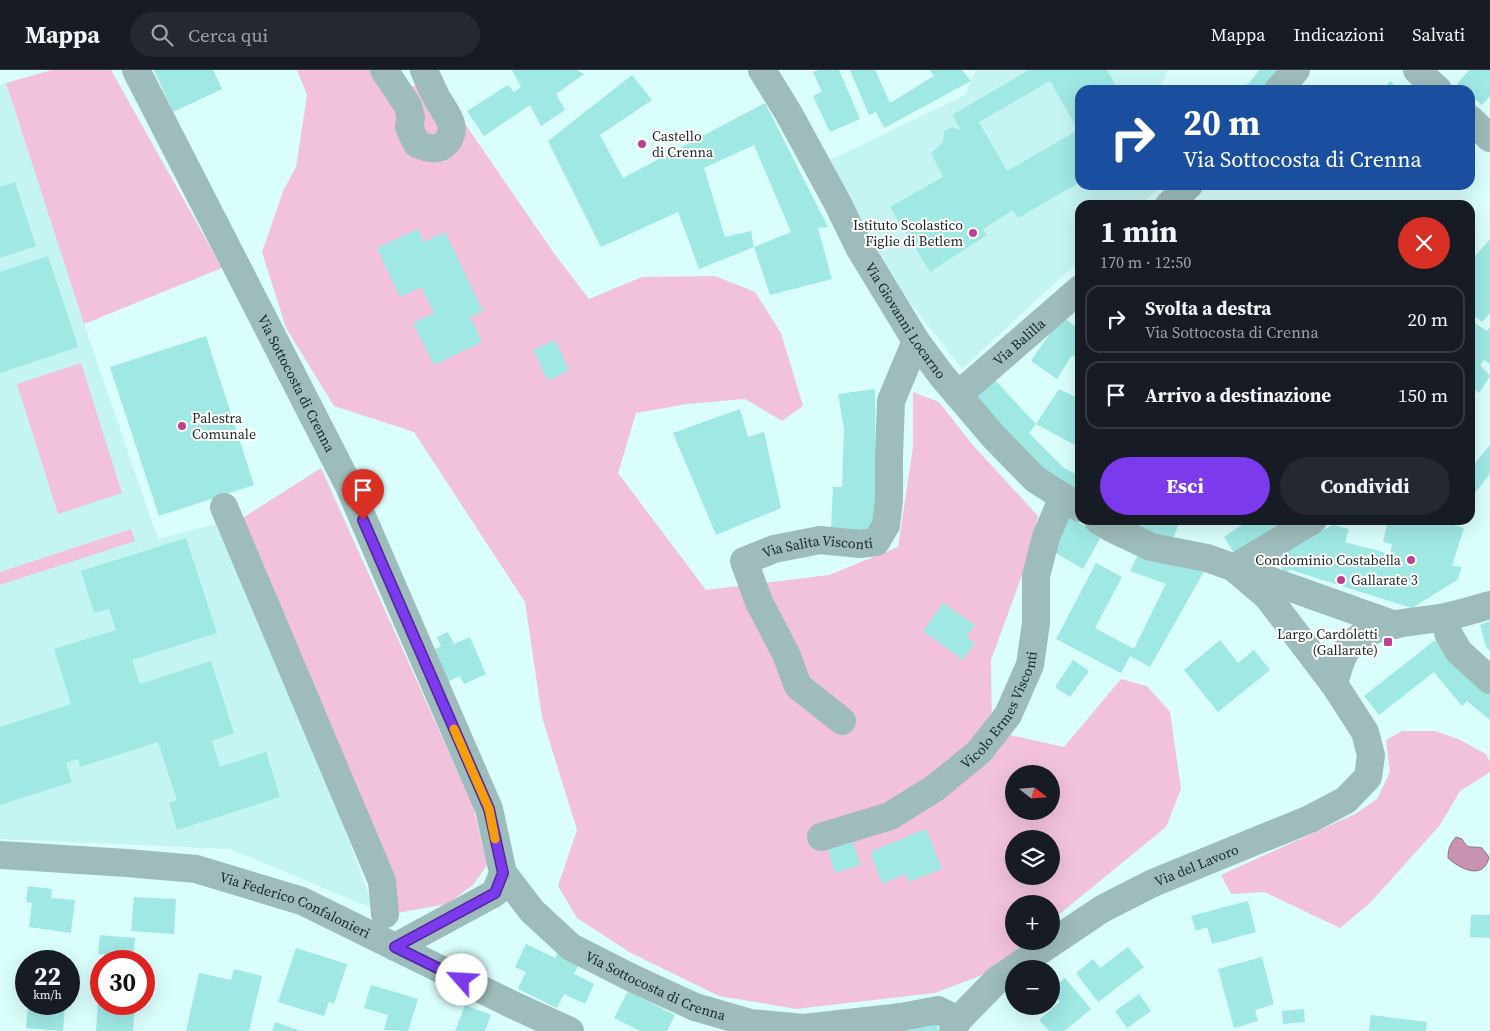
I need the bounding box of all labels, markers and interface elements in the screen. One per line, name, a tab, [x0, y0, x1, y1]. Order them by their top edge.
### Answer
search box	[130, 12, 480, 57]
text: Mappa	[25, 18, 100, 51]
icon: search	[148, 21, 176, 49]
text: Cerca qui	[188, 22, 268, 48]
text: Mappa	[1211, 22, 1265, 47]
text: Indicazioni	[1293, 22, 1384, 47]
text: Salvati	[1412, 22, 1465, 47]
text: 20 m	[1183, 99, 1260, 147]
icon: right	[1100, 105, 1165, 170]
place label: Castello di Crenna	[652, 126, 714, 162]
marker: Castello di Crenna	[636, 138, 648, 150]
text: Via Sottocosta di Crenna	[1183, 144, 1422, 174]
text: 1 min	[1100, 211, 1178, 252]
place label: Istituto Scolastico Figlie di Betlem	[853, 215, 963, 251]
button: close	[1398, 217, 1450, 269]
marker: Istituto Scolastico Figlie di Betlem	[967, 227, 979, 239]
text: 170 m · 12:50	[1100, 251, 1191, 273]
street label: Via Giovanni Locarno	[860, 258, 951, 383]
text: Svolta a destra	[1145, 295, 1271, 321]
icon: right	[1102, 305, 1130, 333]
text: 20 m	[1407, 306, 1448, 332]
street label: Via Sottocosta di Crenna	[253, 311, 340, 456]
street label: Via Balilla	[989, 313, 1050, 370]
text: Via Sottocosta di Crenna	[1145, 321, 1319, 343]
icon: arrive	[1102, 381, 1130, 409]
text: Arrivo a destinazione	[1145, 382, 1331, 408]
text: 150 m	[1398, 382, 1448, 408]
place label: Palestra Comunale	[192, 408, 256, 444]
marker: Palestra Comunale	[176, 420, 188, 432]
button: Esci	[1100, 457, 1270, 515]
button: Condividi	[1280, 457, 1450, 515]
pin	[342, 469, 384, 520]
icon: arrive	[349, 476, 377, 504]
street label: Via Salita Visconti	[759, 530, 874, 563]
place label: Condominio Costabella	[1255, 550, 1402, 570]
marker: Condominio Costabella	[1405, 554, 1417, 566]
place label: Gallarate 3	[1351, 570, 1418, 590]
marker: Gallarate 3	[1335, 574, 1347, 586]
place label: Largo Cardoletti (Gallarate)	[1277, 624, 1378, 660]
marker: Largo Cardoletti (Gallarate)	[1382, 636, 1394, 648]
street label: Vicolo Ermes Visconti	[956, 650, 1042, 773]
north arrow	[1005, 765, 1060, 820]
map controls	[1005, 765, 1060, 1015]
button: layers	[1005, 830, 1060, 885]
street label: Via del Lavoro	[1151, 839, 1242, 891]
street label: Via Federico Confalonieri	[217, 867, 374, 943]
button: +	[1005, 895, 1060, 950]
street label: Via Sottocosta di Crenna	[582, 946, 729, 1026]
speed limit sign: 30	[90, 950, 155, 1015]
position arrow	[435, 953, 487, 1005]
text: 22	[34, 959, 61, 993]
button: −	[1005, 960, 1060, 1015]
text: km/h	[33, 987, 62, 1003]

